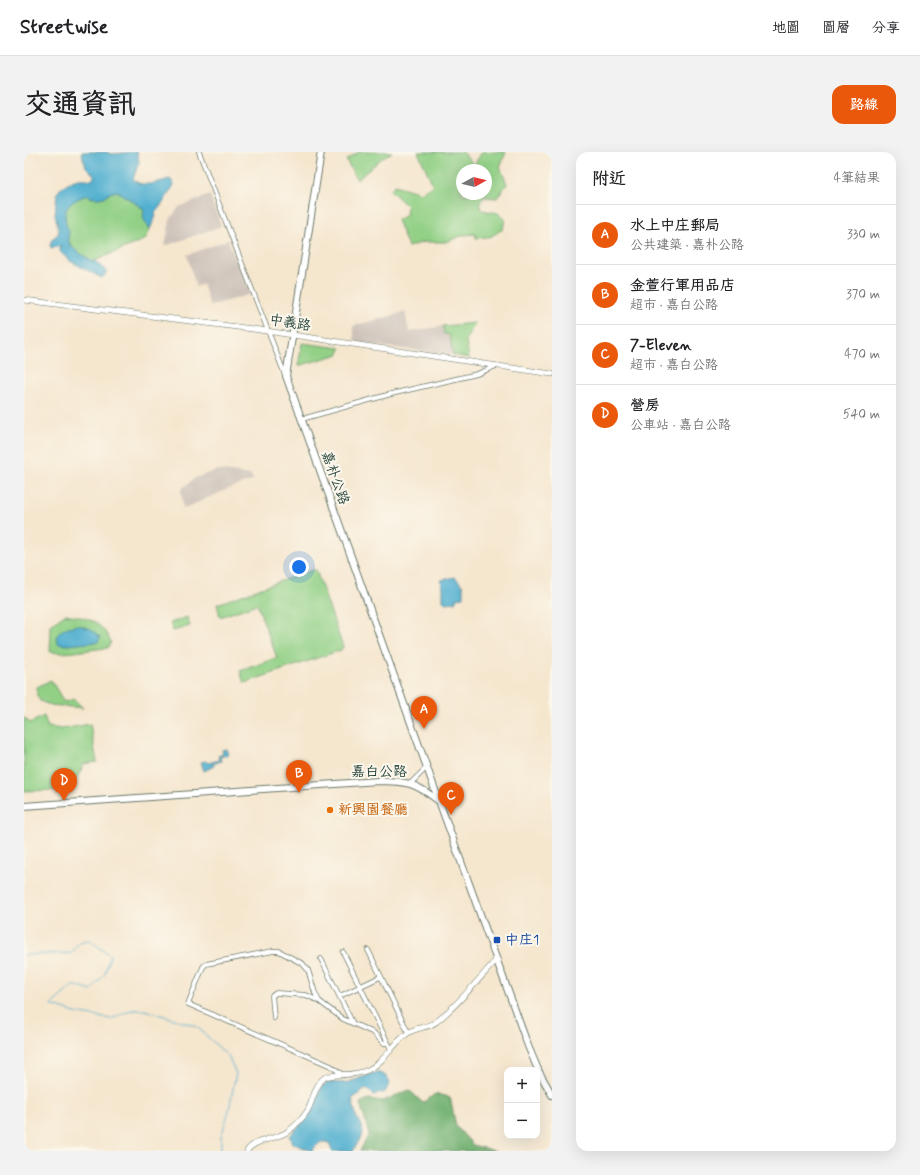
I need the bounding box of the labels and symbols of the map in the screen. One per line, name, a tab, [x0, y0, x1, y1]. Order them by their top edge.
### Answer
north arrow	[456, 164, 492, 200]
street label: 中義路	[268, 311, 312, 335]
street label: 嘉朴公路	[317, 449, 353, 507]
your location	[289, 557, 309, 577]
pin: A	[411, 696, 437, 729]
pin: B	[286, 760, 312, 793]
street label: 嘉白公路	[351, 763, 407, 781]
pin: D	[51, 768, 77, 801]
pin: C	[438, 782, 464, 815]
place label: 新興園餐廳	[338, 801, 408, 819]
marker: 新興園餐廳	[325, 805, 335, 815]
place label: 中庄1	[505, 931, 539, 949]
marker: 中庄1	[492, 935, 502, 945]

